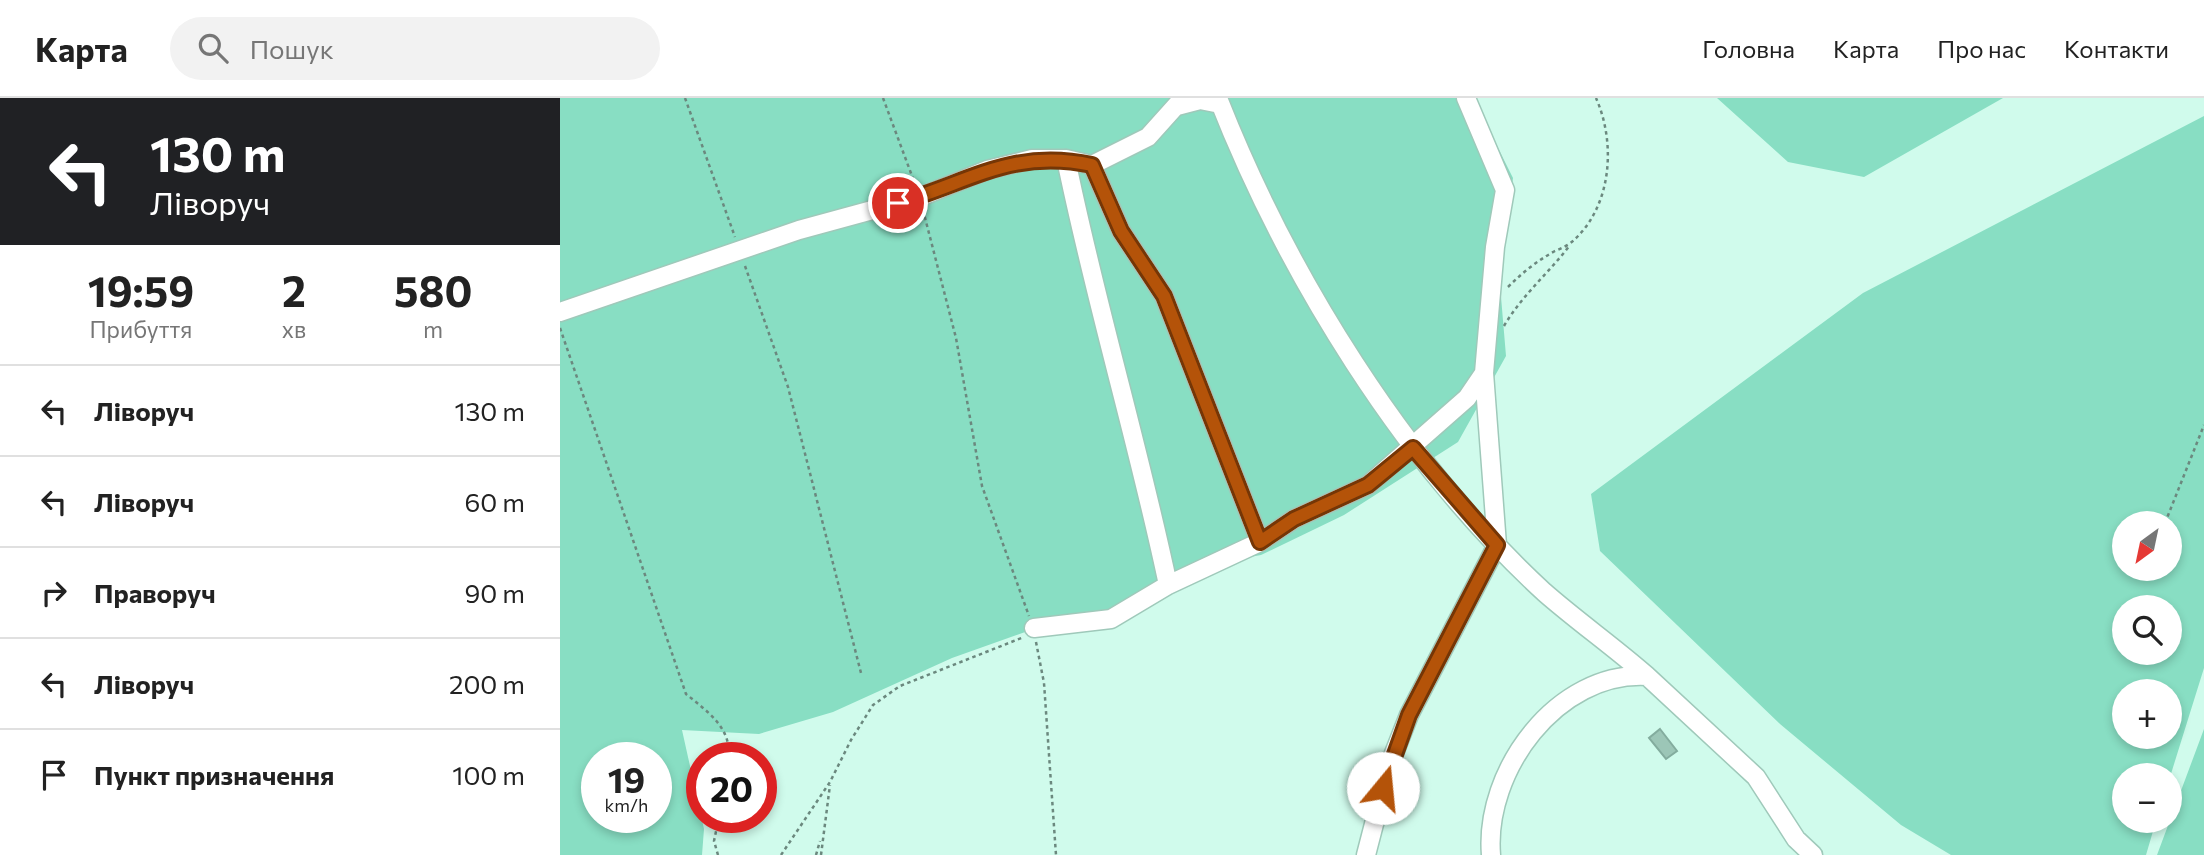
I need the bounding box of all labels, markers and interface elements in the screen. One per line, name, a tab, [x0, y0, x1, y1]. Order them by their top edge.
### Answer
search box	[170, 17, 660, 80]
text: Карта	[35, 28, 128, 69]
icon: search	[194, 29, 232, 67]
text: Пошук	[250, 33, 334, 64]
text: Головна	[1702, 34, 1795, 63]
text: Карта	[1833, 34, 1899, 63]
text: Про нас	[1937, 34, 2026, 63]
text: Контакти	[2064, 34, 2169, 63]
text: 130 m	[150, 122, 285, 182]
icon: left	[35, 126, 126, 217]
pin	[868, 173, 928, 233]
text: Ліворуч	[150, 182, 270, 222]
icon: arrive	[879, 184, 917, 222]
text: 19:59	[88, 264, 194, 316]
text: 2	[282, 264, 306, 316]
text: 580	[394, 264, 472, 316]
text: Прибуття	[89, 315, 192, 343]
text: хв	[282, 315, 306, 343]
text: m	[423, 315, 443, 343]
icon: left	[35, 392, 73, 430]
text: Ліворуч	[94, 395, 194, 426]
text: 130 m	[454, 395, 525, 426]
icon: left	[35, 483, 73, 521]
text: Ліворуч	[94, 486, 194, 517]
text: 60 m	[465, 486, 525, 517]
north arrow	[2112, 511, 2182, 581]
map controls	[2112, 511, 2182, 833]
icon: right	[35, 574, 73, 612]
text: Праворуч	[94, 577, 216, 608]
text: 90 m	[465, 577, 525, 608]
button: search	[2112, 595, 2182, 665]
icon: left	[35, 665, 73, 703]
text: Ліворуч	[94, 668, 194, 699]
text: 200 m	[449, 668, 525, 699]
button: +	[2112, 679, 2182, 749]
speed limit sign: 20	[686, 742, 777, 833]
position arrow	[1346, 751, 1420, 825]
icon: arrive	[35, 756, 73, 794]
text: 19	[608, 757, 645, 800]
text: Пункт призначення	[94, 759, 334, 790]
text: 100 m	[452, 759, 525, 790]
button: −	[2112, 763, 2182, 833]
text: km/h	[605, 794, 648, 816]

